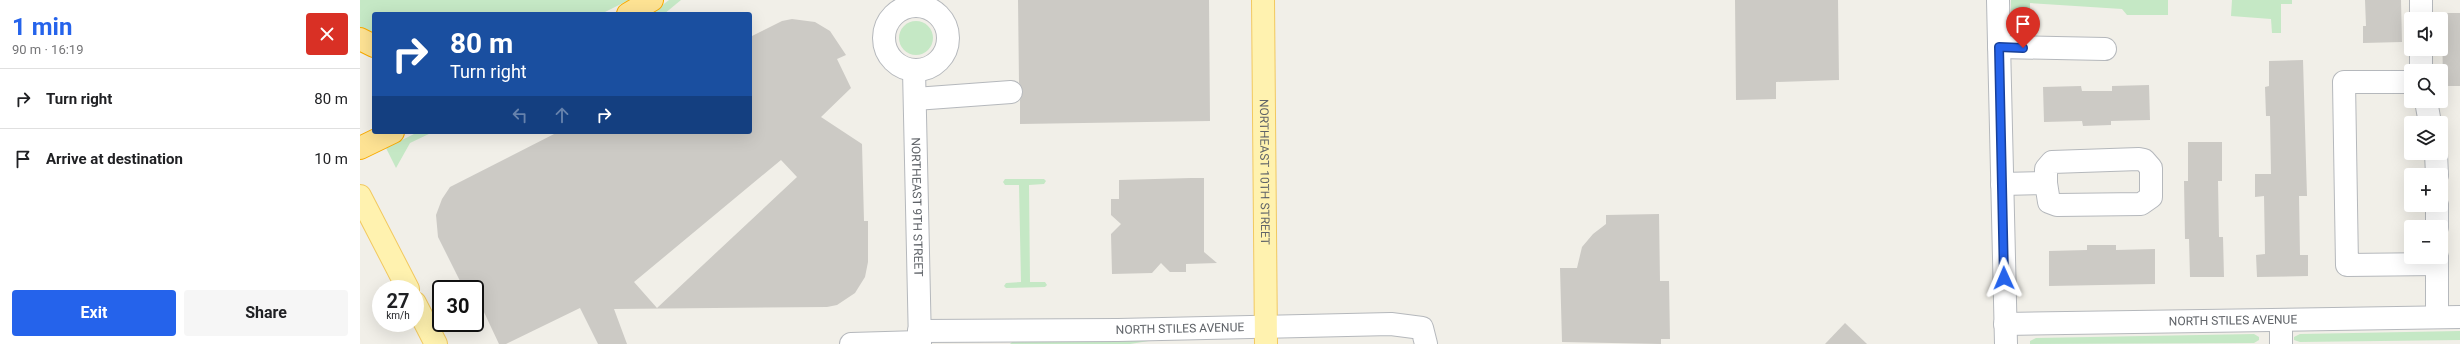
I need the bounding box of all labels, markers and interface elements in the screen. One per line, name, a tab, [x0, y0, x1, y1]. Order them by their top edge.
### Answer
pin	[2006, 7.0, 2040, 48]
map controls	[2404, 12, 2448, 264]
button: sound	[2404, 12, 2448, 56]
text: 1 min	[12, 13, 72, 41]
button: close	[306, 13, 348, 55]
icon: arrive	[2012, 13, 2034, 35]
text: 80 m	[450, 27, 513, 60]
icon: right	[384, 28, 436, 80]
text: 90 m · 16:19	[12, 42, 83, 57]
text: Turn right	[450, 61, 527, 82]
button: search	[2404, 64, 2448, 108]
icon: right	[12, 88, 34, 110]
text: Turn right	[46, 90, 112, 108]
text: 80 m	[314, 90, 348, 108]
street label: NORTHEAST 10TH STREET	[1257, 99, 1272, 245]
icon: left	[509, 104, 531, 126]
icon: ahead	[551, 104, 573, 126]
icon: right	[593, 104, 615, 126]
button: layers	[2404, 116, 2448, 160]
street label: NORTHEAST 9TH STREET	[908, 137, 926, 277]
icon: arrive	[12, 148, 34, 170]
text: Arrive at destination	[46, 150, 183, 168]
text: 10 m	[314, 150, 348, 168]
button: +	[2404, 168, 2448, 212]
button: −	[2404, 220, 2448, 264]
position arrow	[1983, 257, 2025, 299]
speed limit sign: 30	[432, 280, 484, 332]
text: 27	[387, 289, 409, 313]
button: Exit	[12, 290, 176, 336]
button: Share	[184, 290, 348, 336]
text: km/h	[386, 310, 410, 321]
street label: NORTH STILES AVENUE	[2169, 313, 2297, 328]
street label: NORTH STILES AVENUE	[1116, 320, 1245, 337]

